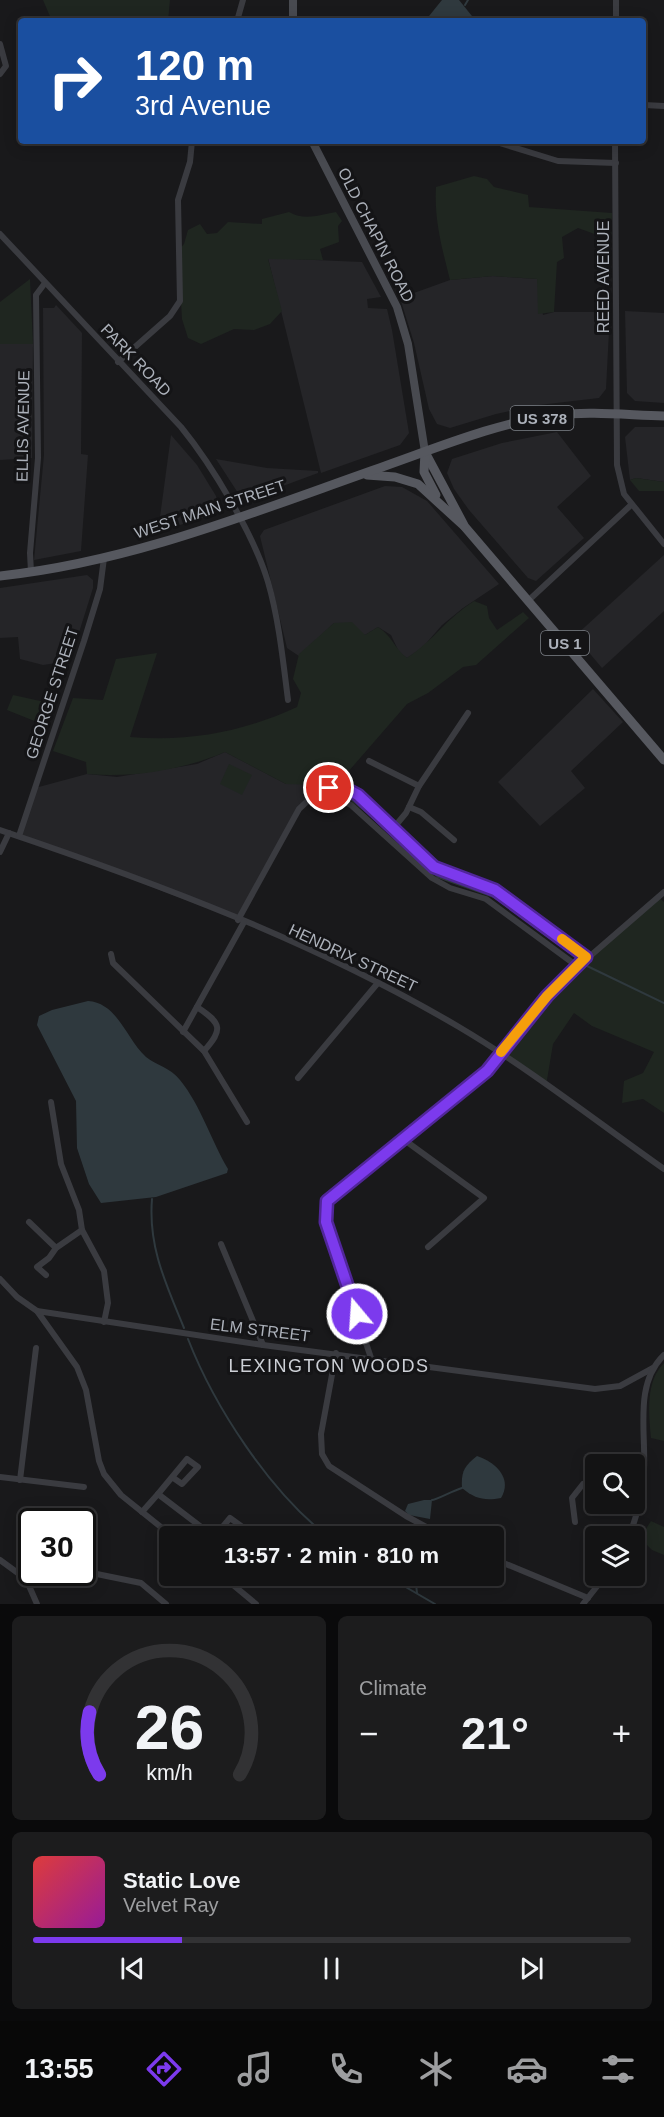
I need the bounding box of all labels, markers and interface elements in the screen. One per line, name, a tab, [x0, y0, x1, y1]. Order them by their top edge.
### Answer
icon: right	[36, 42, 114, 120]
text: 120 m	[135, 42, 254, 89]
text: 3rd Avenue	[135, 91, 271, 121]
street label: OLD CHAPIN ROAD	[335, 165, 417, 305]
street label: REED AVENUE	[595, 221, 612, 333]
street label: PARK ROAD	[98, 321, 174, 399]
street label: ELLIS AVENUE	[14, 370, 32, 482]
road number: US 378	[510, 406, 574, 430]
street label: WEST MAIN STREET	[132, 476, 288, 541]
street label: GEORGE STREET	[23, 625, 81, 761]
road number: US 1	[541, 631, 589, 655]
pin	[303, 762, 354, 813]
icon: arrive	[312, 771, 345, 804]
street label: HENDRIX STREET	[286, 921, 420, 995]
position arrow	[325, 1282, 389, 1346]
street label: ELM STREET	[209, 1315, 311, 1345]
district label: LEXINGTON WOODS	[228, 1356, 430, 1376]
map controls	[585, 1454, 645, 1586]
button: search	[585, 1454, 645, 1514]
speed limit sign: 30	[18, 1508, 96, 1586]
button: layers	[585, 1526, 645, 1586]
text: 13:57 · 2 min · 810 m	[224, 1543, 439, 1568]
text: Climate	[359, 1677, 427, 1699]
text: 26	[134, 1693, 204, 1762]
text: 21°	[461, 1708, 529, 1759]
text: −	[359, 1715, 378, 1752]
text: +	[612, 1715, 631, 1752]
text: km/h	[146, 1761, 192, 1785]
text: Static Love	[123, 1868, 240, 1893]
text: Velvet Ray	[123, 1894, 219, 1916]
icon: previous	[116, 1952, 149, 1985]
icon: pause	[315, 1952, 348, 1985]
icon: next	[515, 1952, 548, 1985]
icon: directions	[143, 2048, 185, 2090]
icon: music	[234, 2048, 276, 2090]
icon: phone	[325, 2048, 367, 2090]
icon: climate	[415, 2048, 457, 2090]
icon: car	[506, 2048, 548, 2090]
icon: filters	[597, 2048, 639, 2090]
text: 13:55	[24, 2054, 94, 2084]

